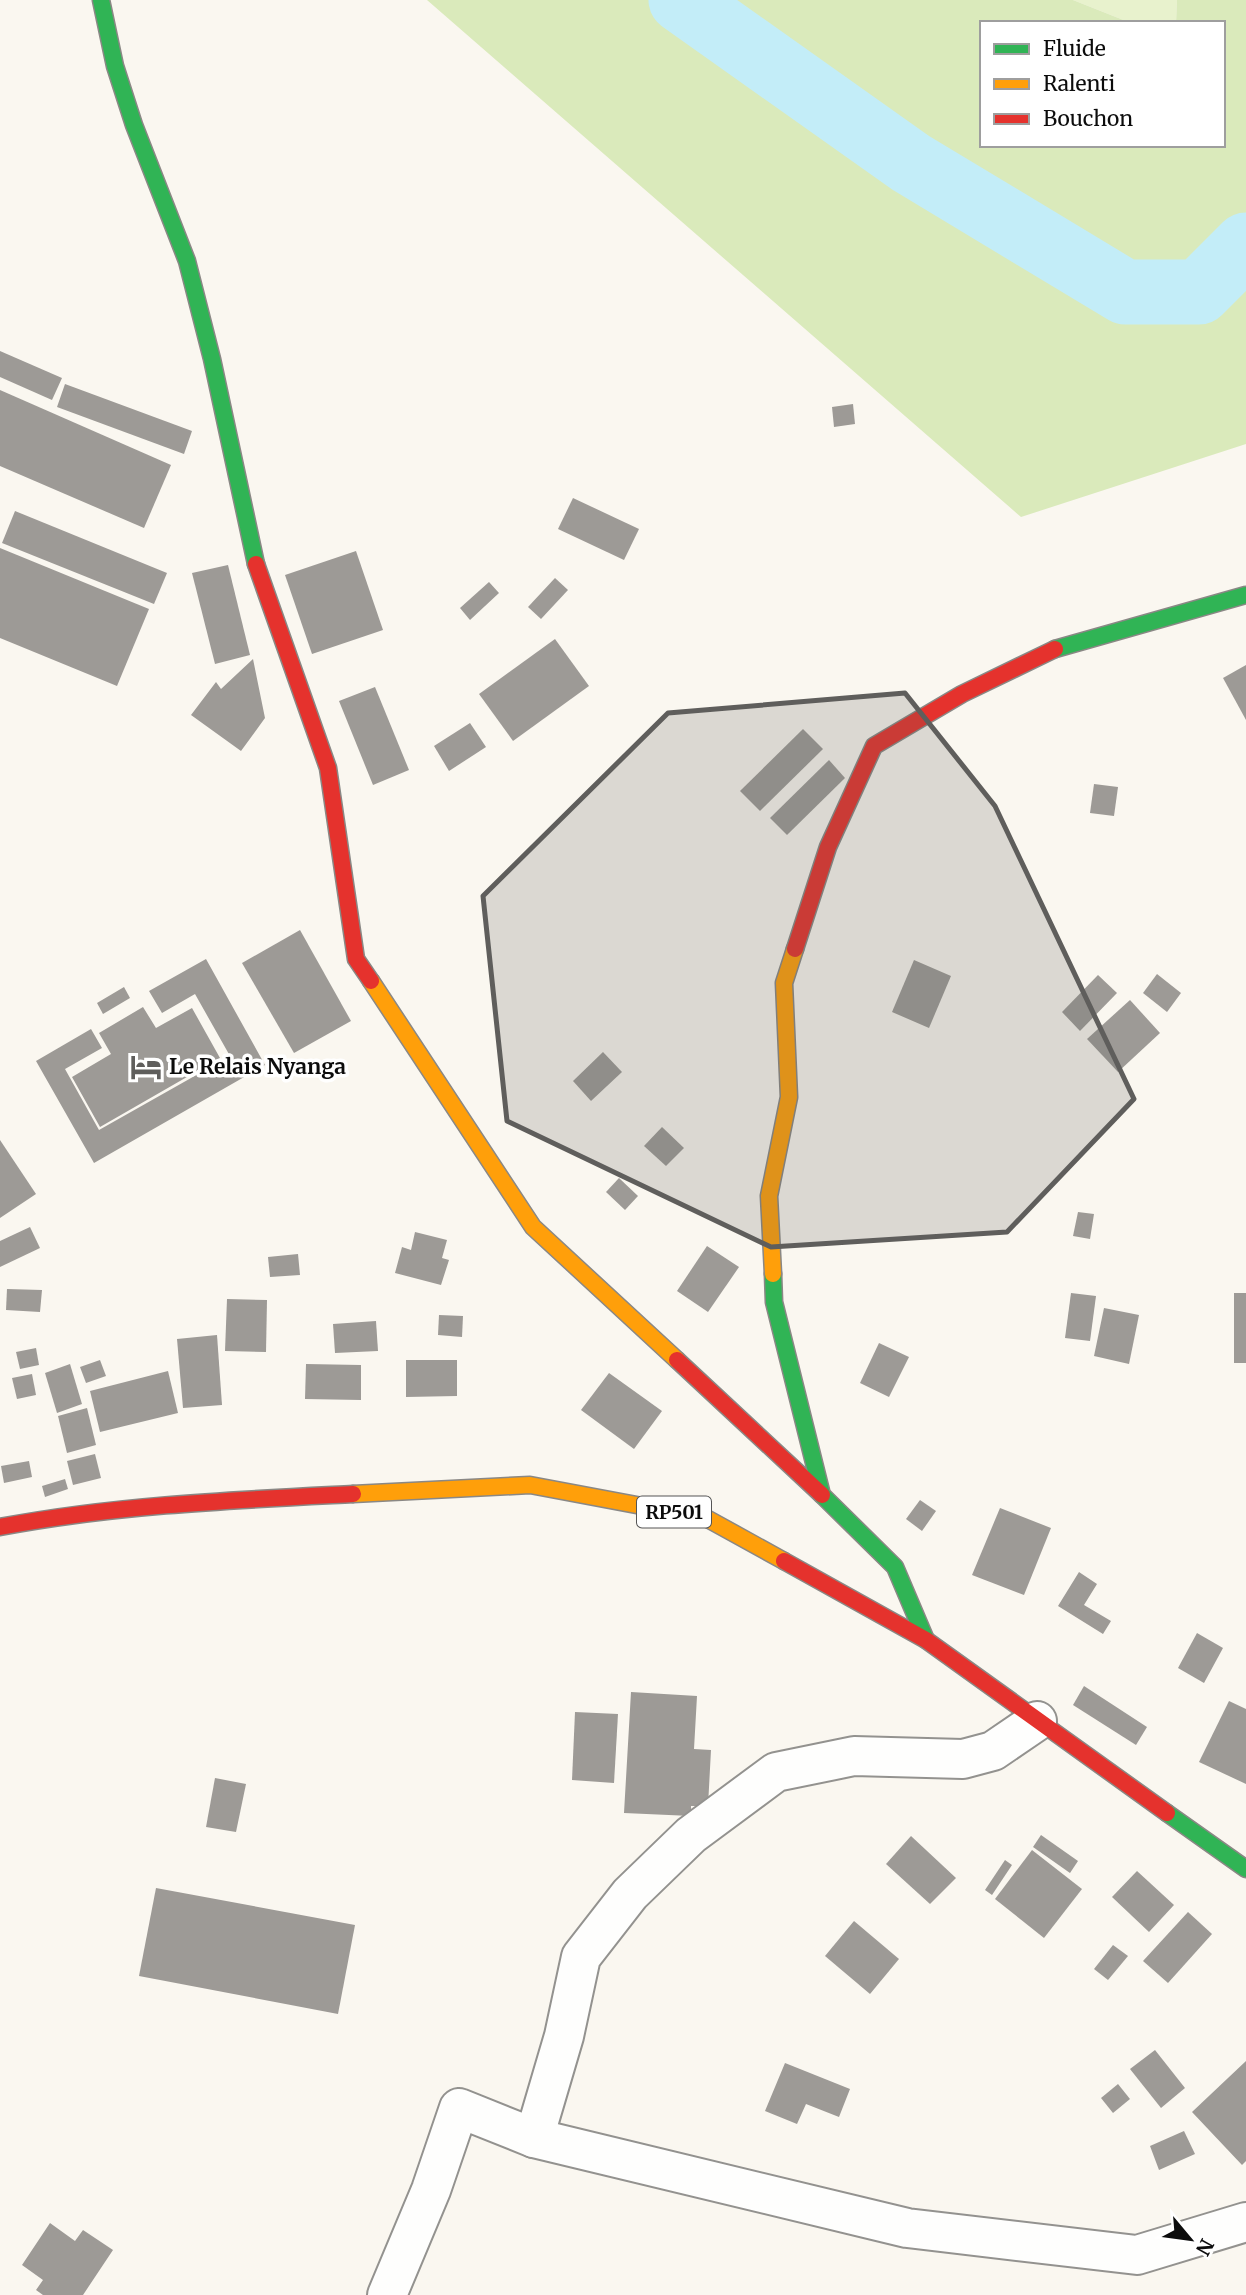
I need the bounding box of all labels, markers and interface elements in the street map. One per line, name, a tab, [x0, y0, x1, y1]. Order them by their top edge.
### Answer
legend	[980, 21, 1225, 147]
text: Fluide	[1043, 35, 1106, 62]
text: Ralenti	[1043, 70, 1115, 97]
text: Bouchon	[1043, 105, 1133, 132]
hotel icon: Le Relais Nyanga	[129, 1050, 163, 1084]
place label: Le Relais Nyanga	[169, 1053, 346, 1080]
road number: RP501	[637, 1496, 711, 1528]
north arrow	[1155, 2204, 1225, 2274]
text: N	[1191, 2235, 1219, 2260]

